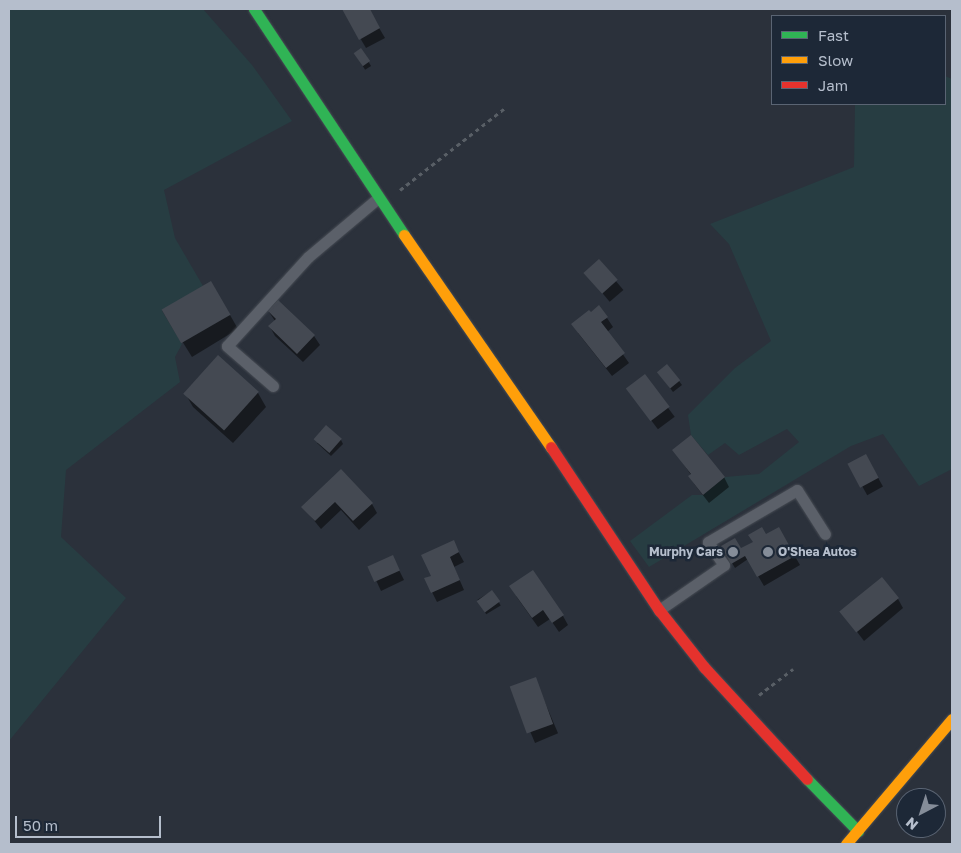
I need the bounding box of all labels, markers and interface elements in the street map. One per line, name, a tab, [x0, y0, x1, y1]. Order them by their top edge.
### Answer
legend	[771, 15, 946, 105]
text: Fast	[818, 26, 849, 44]
text: Slow	[818, 51, 853, 69]
text: Jam	[818, 76, 848, 94]
place label: Murphy Cars	[649, 545, 723, 559]
place label: O'Shea Autos	[778, 545, 857, 559]
marker: Murphy Cars	[727, 546, 739, 558]
marker: O'Shea Autos	[762, 546, 774, 558]
north arrow	[896, 788, 946, 838]
scale bar	[18, 806, 164, 838]
text: N	[902, 814, 921, 834]
text: 50 m	[23, 816, 58, 834]

